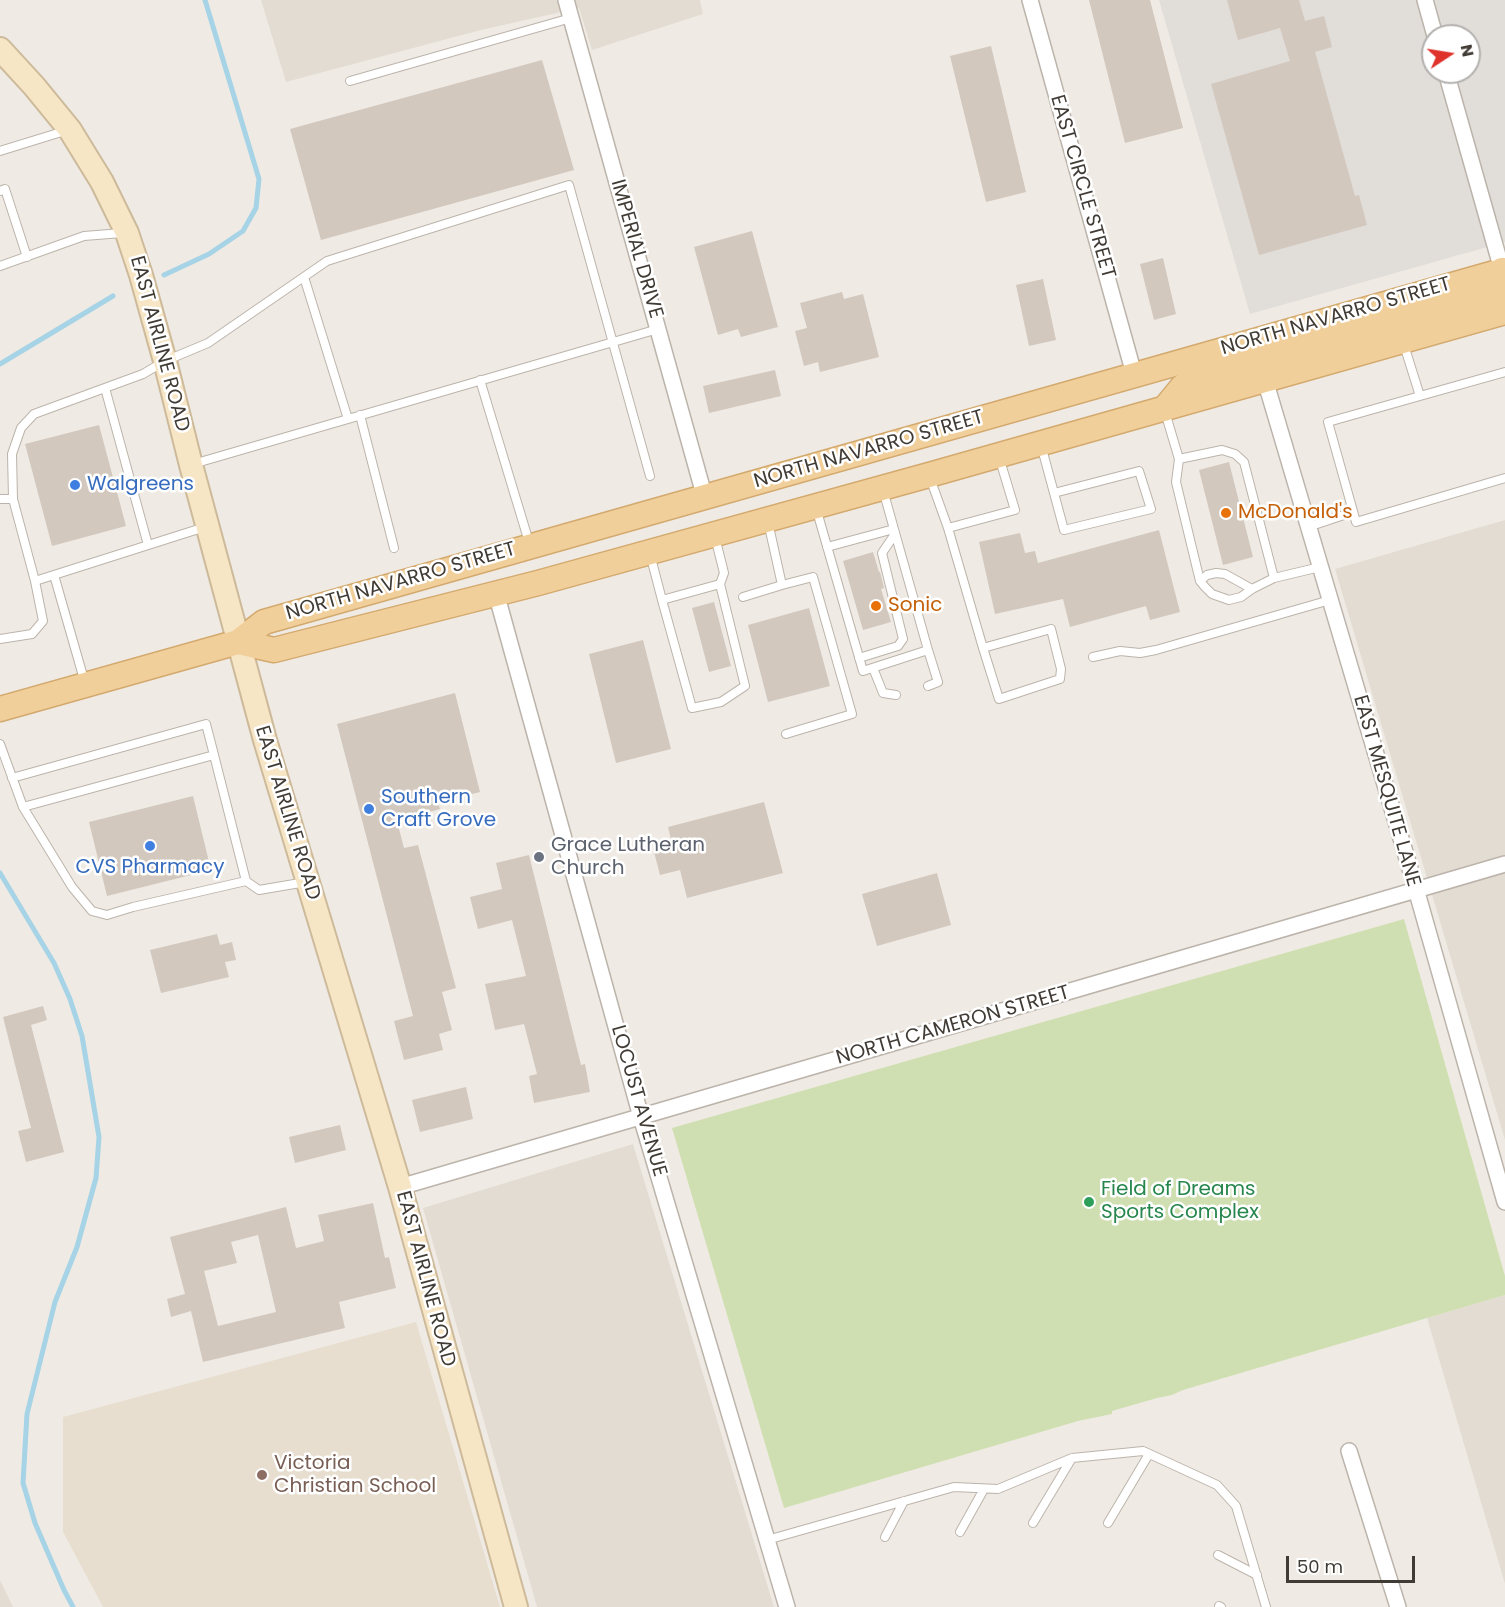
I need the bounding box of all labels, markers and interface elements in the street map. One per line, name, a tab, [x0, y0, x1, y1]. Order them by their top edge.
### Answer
north arrow	[1421, 24, 1481, 84]
text: N	[1455, 42, 1480, 59]
street label: EAST CIRCLE STREET	[1044, 92, 1120, 282]
street label: IMPERIAL DRIVE	[605, 177, 667, 321]
street label: EAST AIRLINE ROAD	[124, 254, 194, 434]
street label: NORTH NAVARRO STREET	[1218, 273, 1454, 361]
street label: NORTH NAVARRO STREET	[751, 406, 987, 494]
place label: Walgreens	[87, 473, 194, 497]
marker: Walgreens	[68, 478, 82, 492]
place label: McDonald's	[1238, 501, 1353, 525]
marker: McDonald's	[1219, 506, 1233, 520]
street label: NORTH NAVARRO STREET	[283, 538, 519, 626]
place label: Sonic	[888, 594, 942, 618]
marker: Sonic	[869, 599, 883, 613]
street label: EAST MESQUITE LANE	[1347, 693, 1425, 889]
street label: EAST AIRLINE ROAD	[249, 723, 325, 903]
place label: Southern Craft Grove	[381, 786, 496, 833]
marker: Southern Craft Grove	[362, 802, 376, 816]
place label: Grace Lutheran Church	[551, 834, 705, 881]
marker: CVS Pharmacy	[143, 839, 157, 853]
marker: Grace Lutheran Church	[532, 850, 546, 864]
place label: CVS Pharmacy	[76, 856, 224, 880]
street label: NORTH CAMERON STREET	[834, 981, 1072, 1071]
street label: LOCUST AVENUE	[605, 1023, 671, 1179]
place label: Field of Dreams Sports Complex	[1101, 1178, 1259, 1225]
street label: EAST AIRLINE ROAD	[390, 1189, 460, 1369]
marker: Field of Dreams Sports Complex	[1082, 1195, 1096, 1209]
place label: Victoria Christian School	[274, 1452, 436, 1499]
marker: Victoria Christian School	[255, 1468, 269, 1482]
scale bar	[1289, 1544, 1418, 1582]
text: 50 m	[1297, 1554, 1343, 1579]

